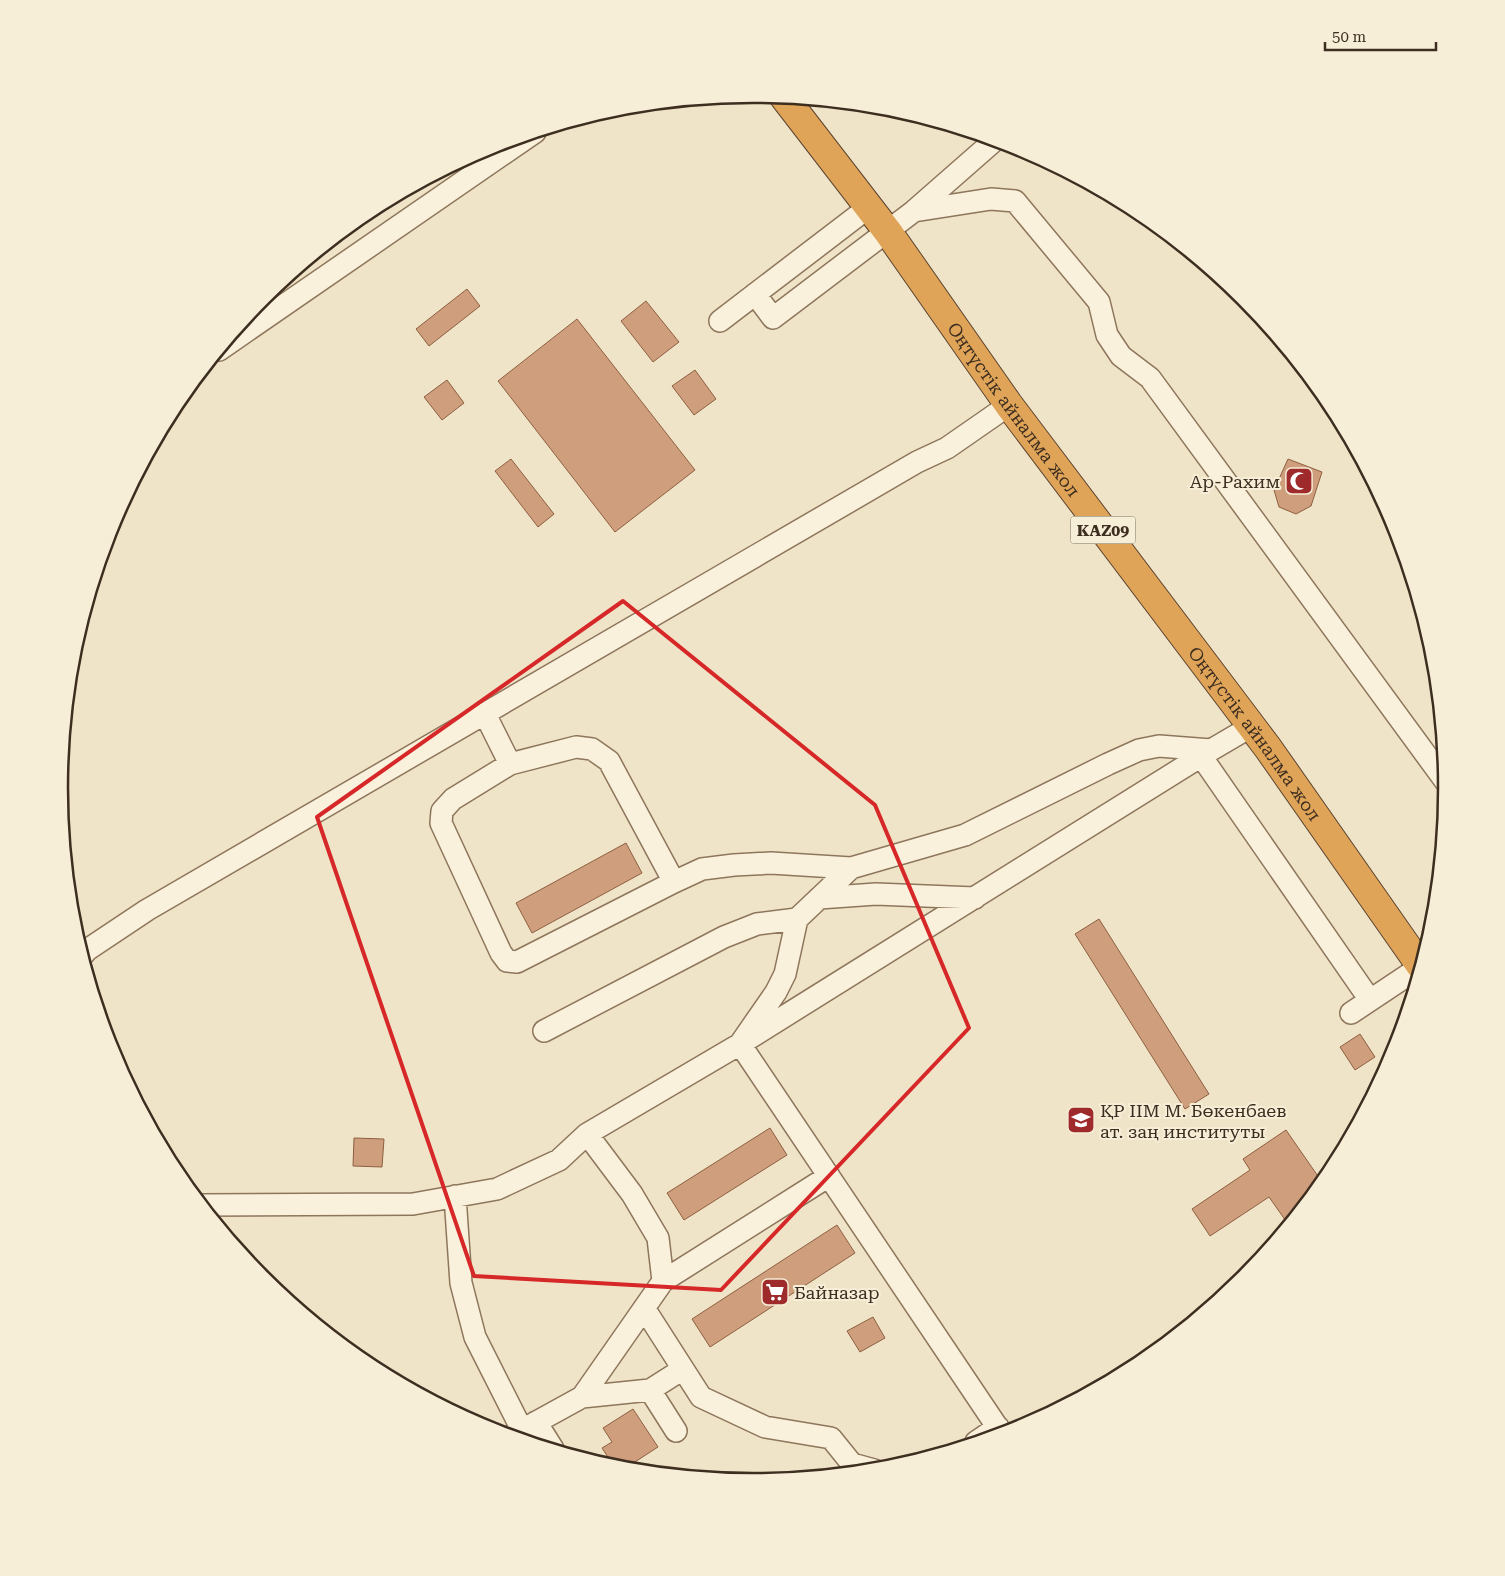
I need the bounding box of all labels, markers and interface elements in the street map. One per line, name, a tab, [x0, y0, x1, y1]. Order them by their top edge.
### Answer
scale bar	[1325, 20, 1436, 52]
text: 50 m	[1332, 28, 1367, 46]
street label: Оңтүстік айналма жол	[944, 318, 1085, 501]
mosque icon: Ар-Рахим	[1284, 466, 1314, 496]
place label: Ар-Рахим	[1190, 471, 1280, 492]
road number: KAZ09	[1070, 516, 1136, 544]
street label: Оңтүстік айналма жол	[1184, 642, 1326, 825]
place label: ҚР ІІМ М. Бөкенбаев ат. заң институты	[1100, 1100, 1286, 1142]
school or university icon: ҚР ІІМ М. Бөкенбаев ат. заң институты	[1066, 1105, 1096, 1135]
supermarket icon: Байназар	[760, 1277, 790, 1307]
place label: Байназар	[794, 1282, 880, 1303]

